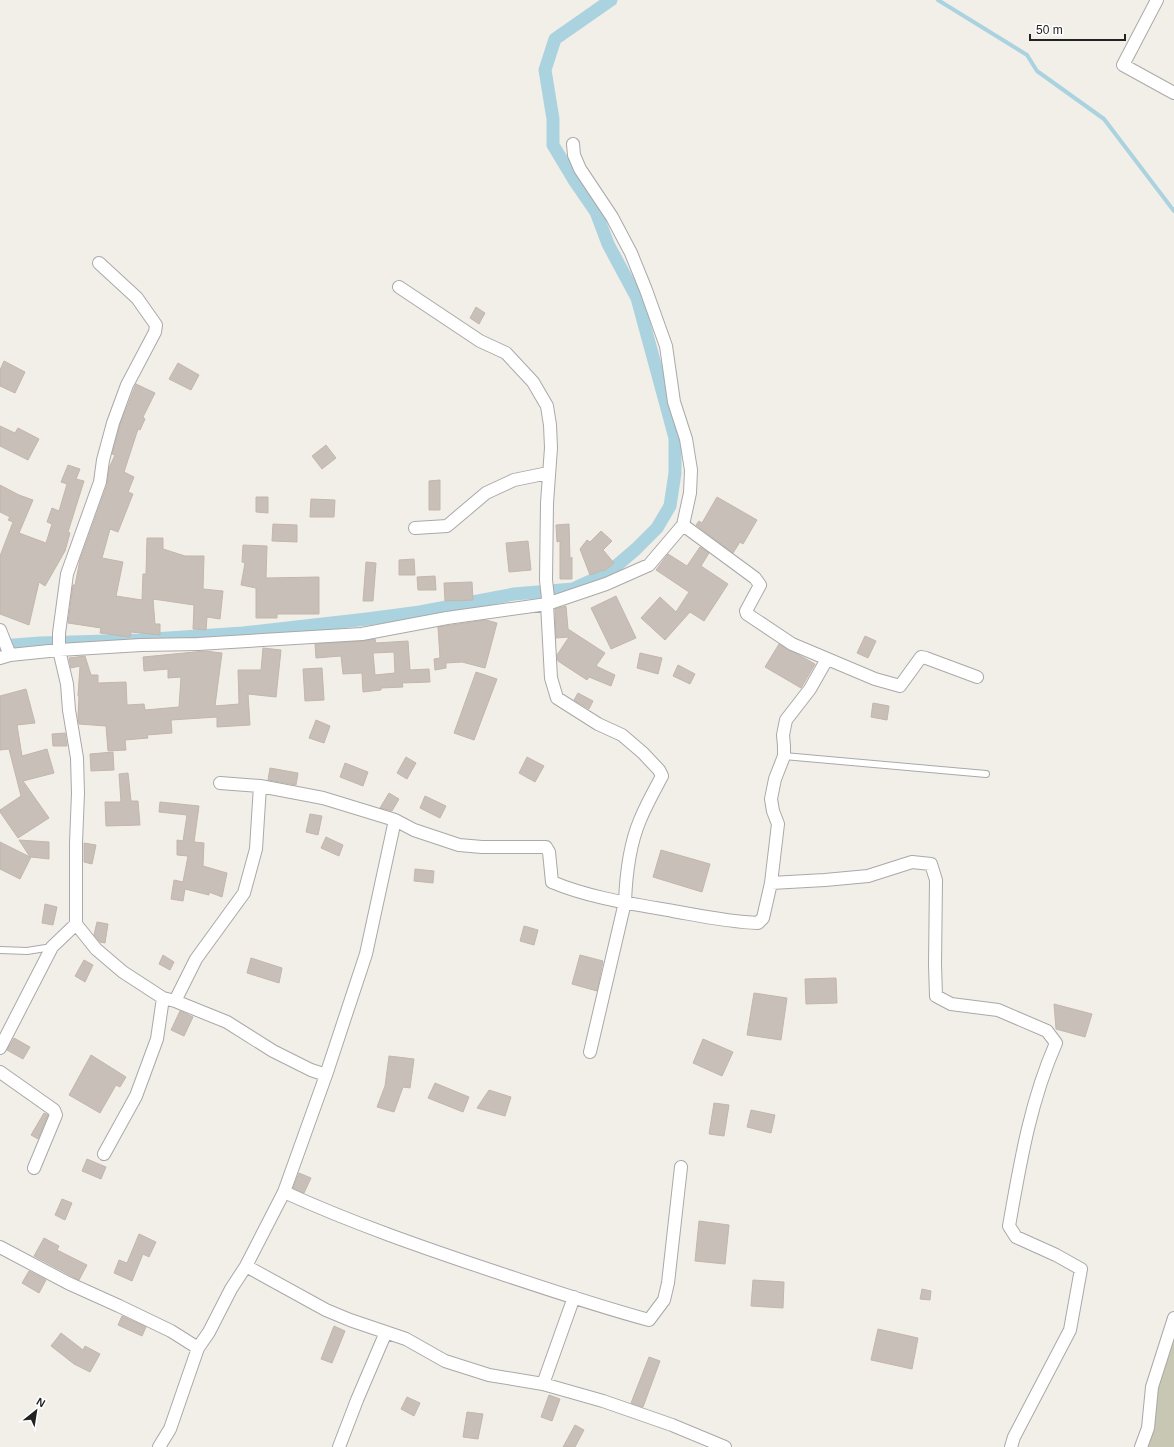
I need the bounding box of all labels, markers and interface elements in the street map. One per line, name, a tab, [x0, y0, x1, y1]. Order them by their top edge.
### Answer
scale bar	[1030, 16, 1125, 42]
text: 50 m	[1036, 23, 1063, 37]
north arrow	[16, 1391, 56, 1431]
text: N	[35, 1395, 47, 1410]

